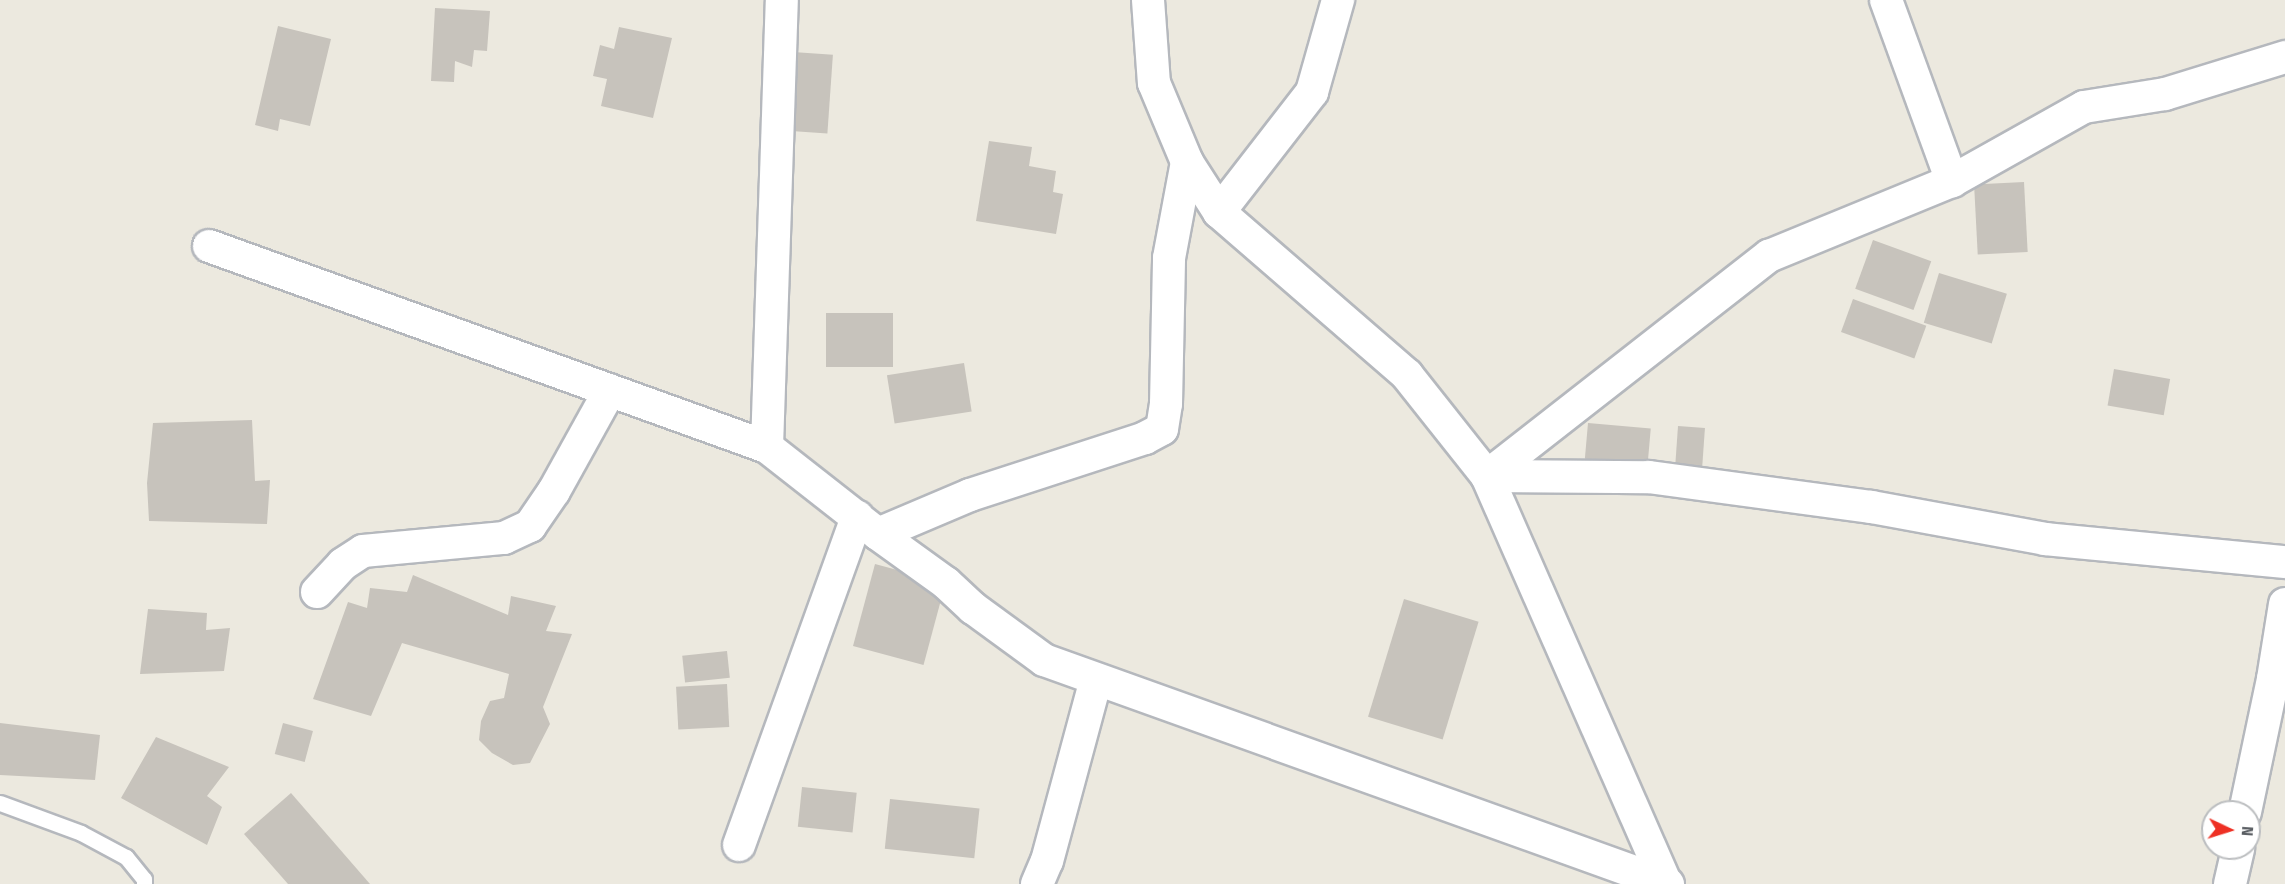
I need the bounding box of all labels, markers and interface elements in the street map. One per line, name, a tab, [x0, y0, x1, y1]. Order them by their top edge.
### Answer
north arrow	[2201, 800, 2261, 860]
text: N	[2238, 826, 2257, 837]

